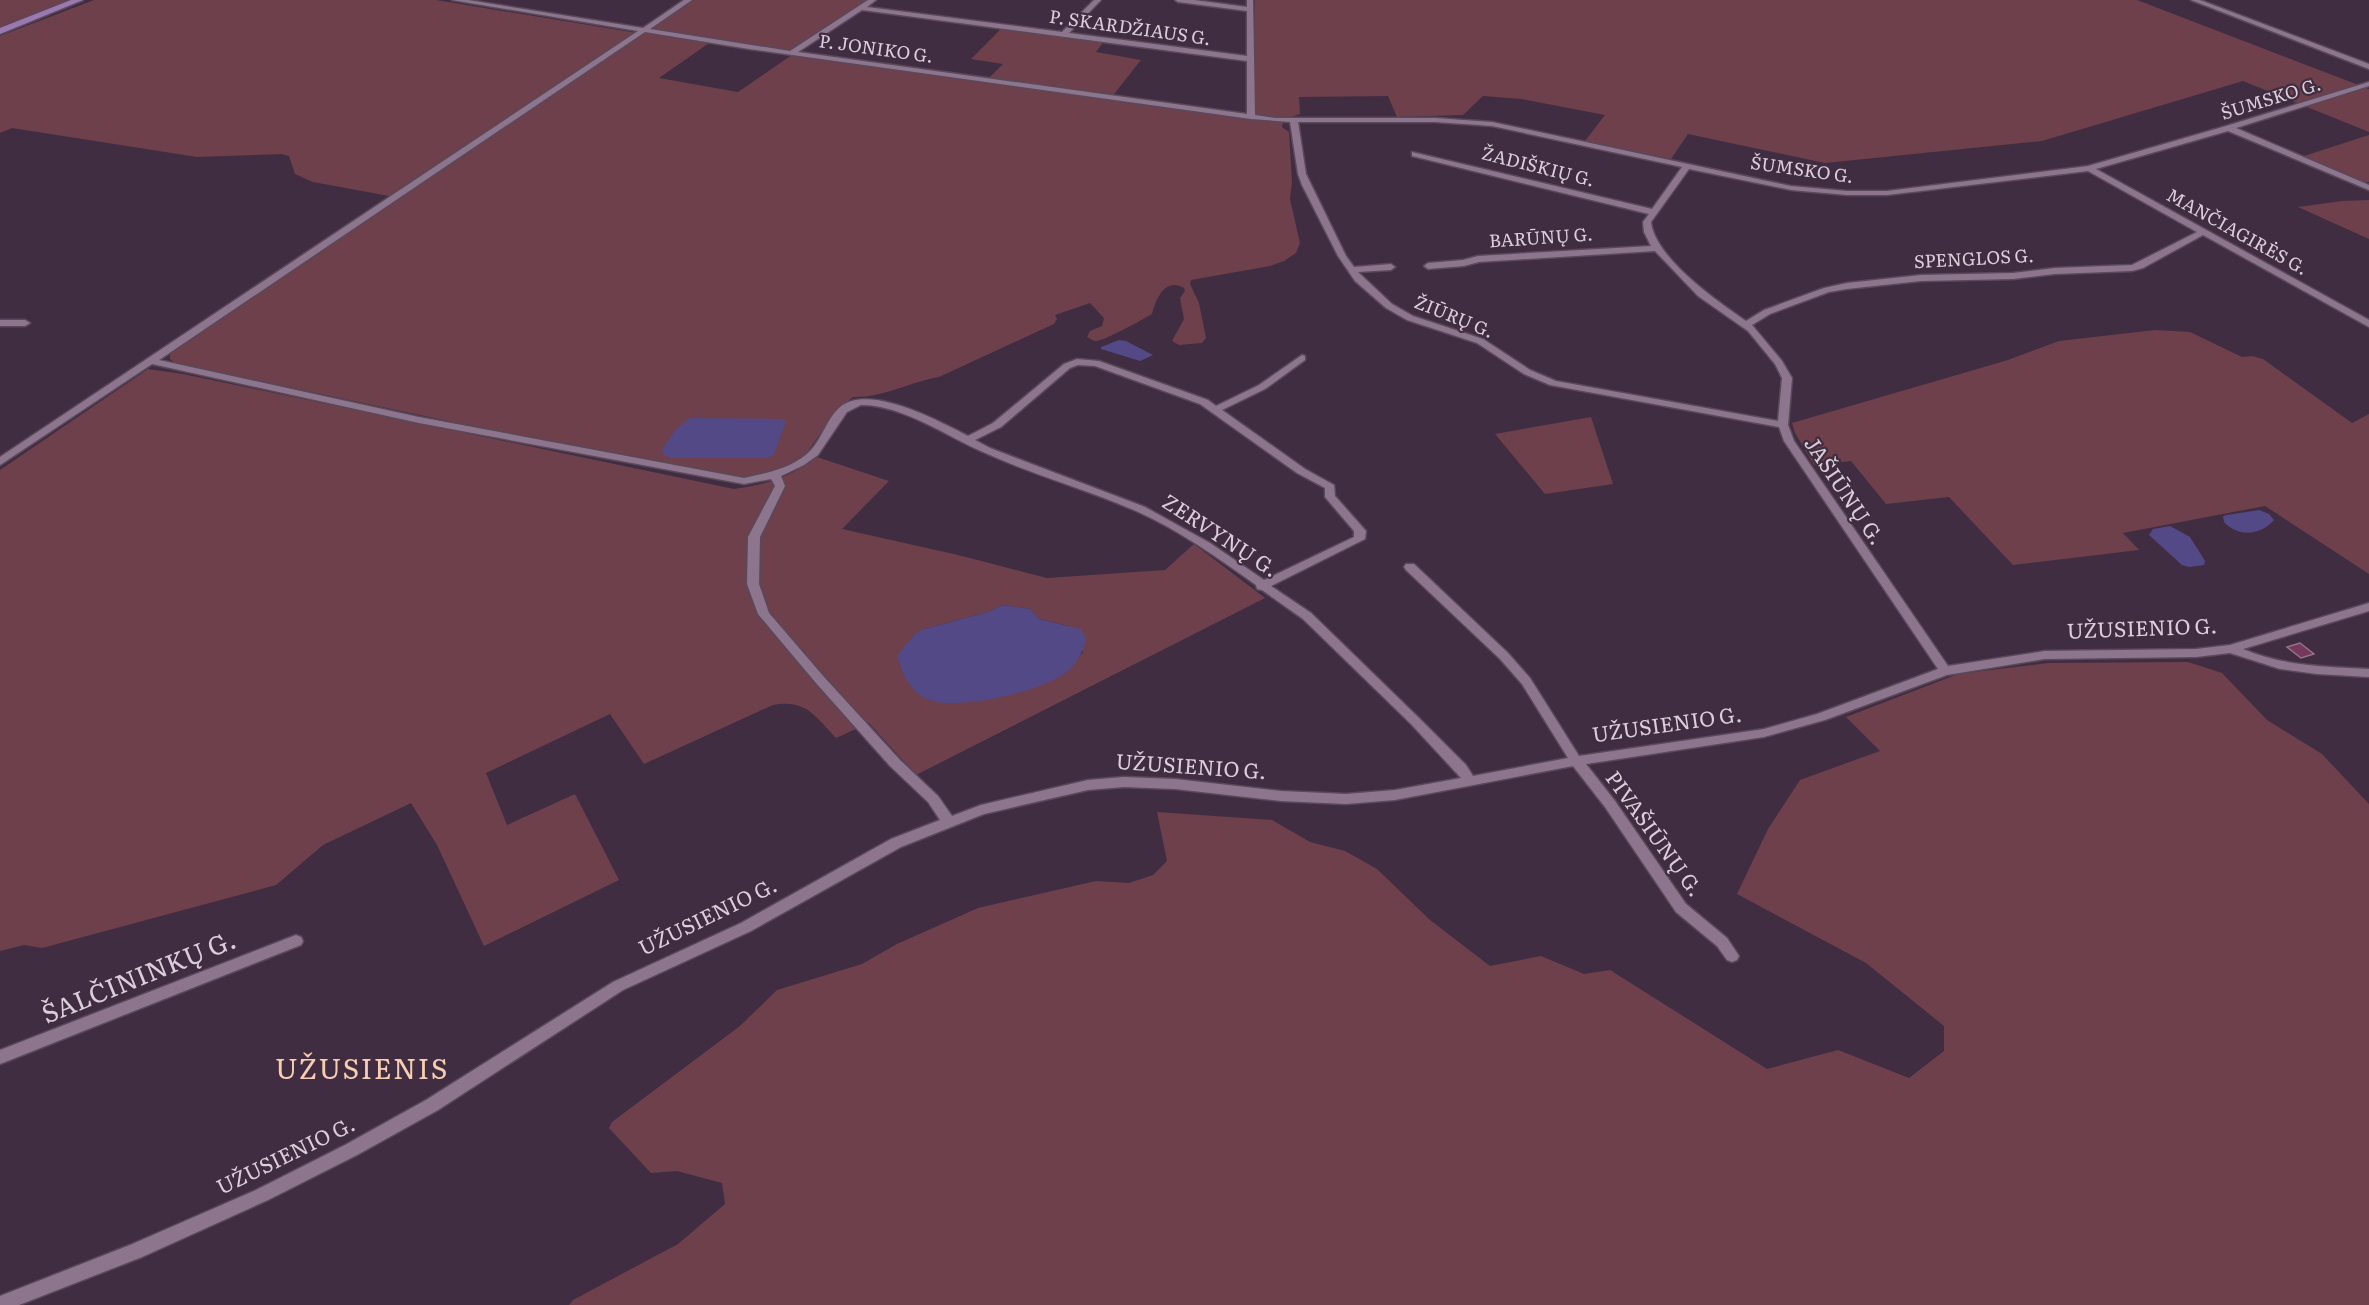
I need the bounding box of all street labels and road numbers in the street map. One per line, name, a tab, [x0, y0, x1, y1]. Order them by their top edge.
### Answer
street label: P. SKARDŽIAUS G.	[1048, 2, 1213, 51]
street label: P. JONIKO G.	[817, 26, 935, 69]
street label: ŠUMSKO G.	[2217, 70, 2324, 126]
street label: ŽADIŠKIŲ G.	[1479, 138, 1598, 193]
street label: ŠUMSKO G.	[1749, 148, 1855, 189]
street label: MANČIAGIRĖS G.	[2162, 181, 2313, 281]
street label: BARŪNŲ G.	[1488, 219, 1594, 254]
street label: SPENGLOS G.	[1913, 241, 2035, 274]
street label: ŽIŪRŲ G.	[1411, 287, 1498, 344]
street label: JAŠIŪNŲ G.	[1798, 429, 1894, 550]
street label: ZERVYNŲ G.	[1157, 485, 1285, 583]
street label: UŽUSIENIO G.	[2066, 608, 2218, 645]
street label: UŽUSIENIO G.	[1590, 697, 1743, 748]
street label: UŽUSIENIO G.	[1115, 744, 1267, 785]
street label: PIVAŠIŪNŲ G.	[1600, 763, 1712, 902]
street label: UŽUSIENIO G.	[632, 868, 781, 962]
street label: ŠALČININKŲ G.	[35, 918, 241, 1031]
street label: UŽUSIENIO G.	[210, 1107, 359, 1201]

